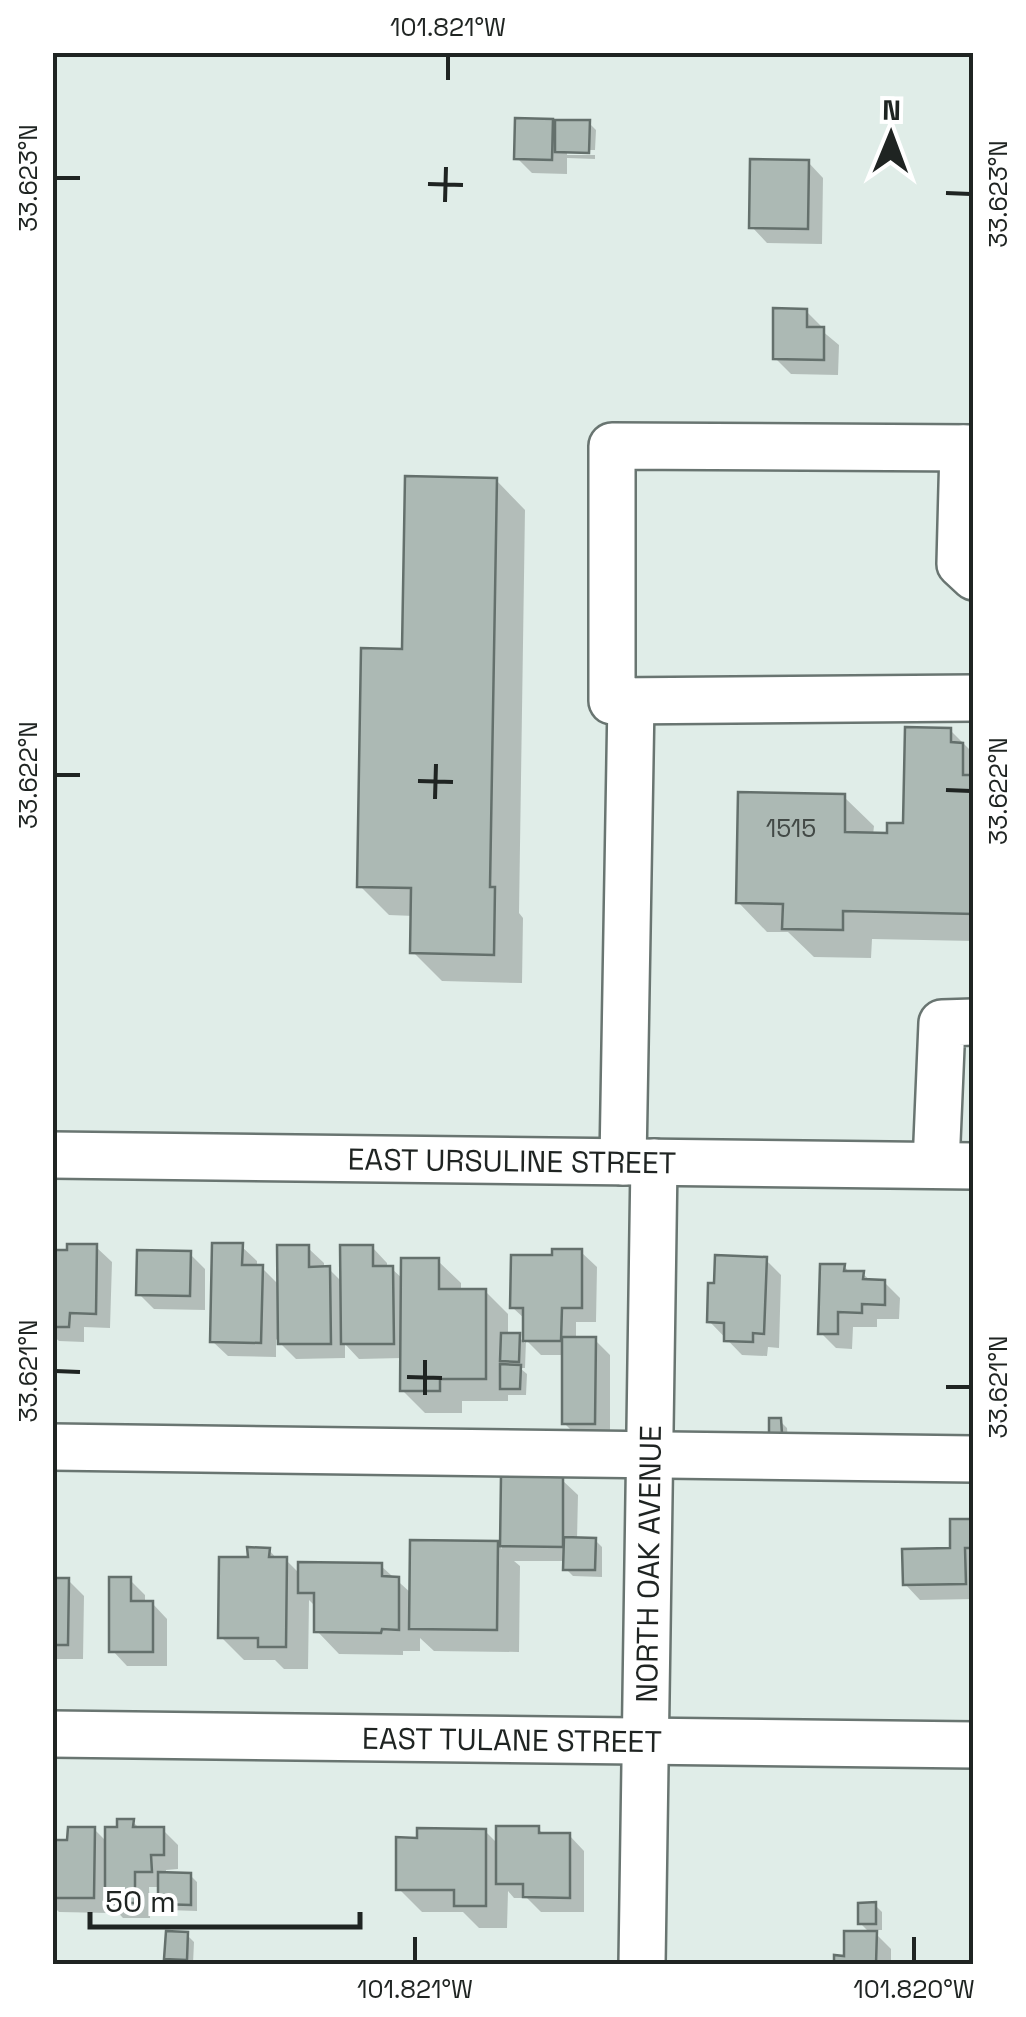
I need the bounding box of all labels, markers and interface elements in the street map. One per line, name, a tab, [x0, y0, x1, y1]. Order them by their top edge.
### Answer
text: 101.821°W	[390, 11, 506, 43]
north arrow	[841, 85, 941, 185]
text: N	[882, 92, 901, 128]
text: 33.623°N	[12, 124, 44, 232]
text: 33.623°N	[982, 140, 1014, 248]
text: 33.622°N	[12, 721, 44, 829]
text: 33.622°N	[982, 737, 1014, 845]
house number: 1515	[766, 812, 816, 844]
street label: EAST URSULINE STREET	[347, 1139, 677, 1182]
text: 33.621°N	[12, 1319, 44, 1423]
text: 33.621°N	[982, 1335, 1014, 1439]
street label: NORTH OAK AVENUE	[626, 1425, 670, 1703]
street label: EAST TULANE STREET	[362, 1718, 662, 1761]
scale bar	[90, 1867, 360, 1929]
text: 50 m	[105, 1882, 176, 1921]
text: 101.821°W	[357, 1973, 473, 2005]
text: 101.820°W	[853, 1973, 975, 2005]

